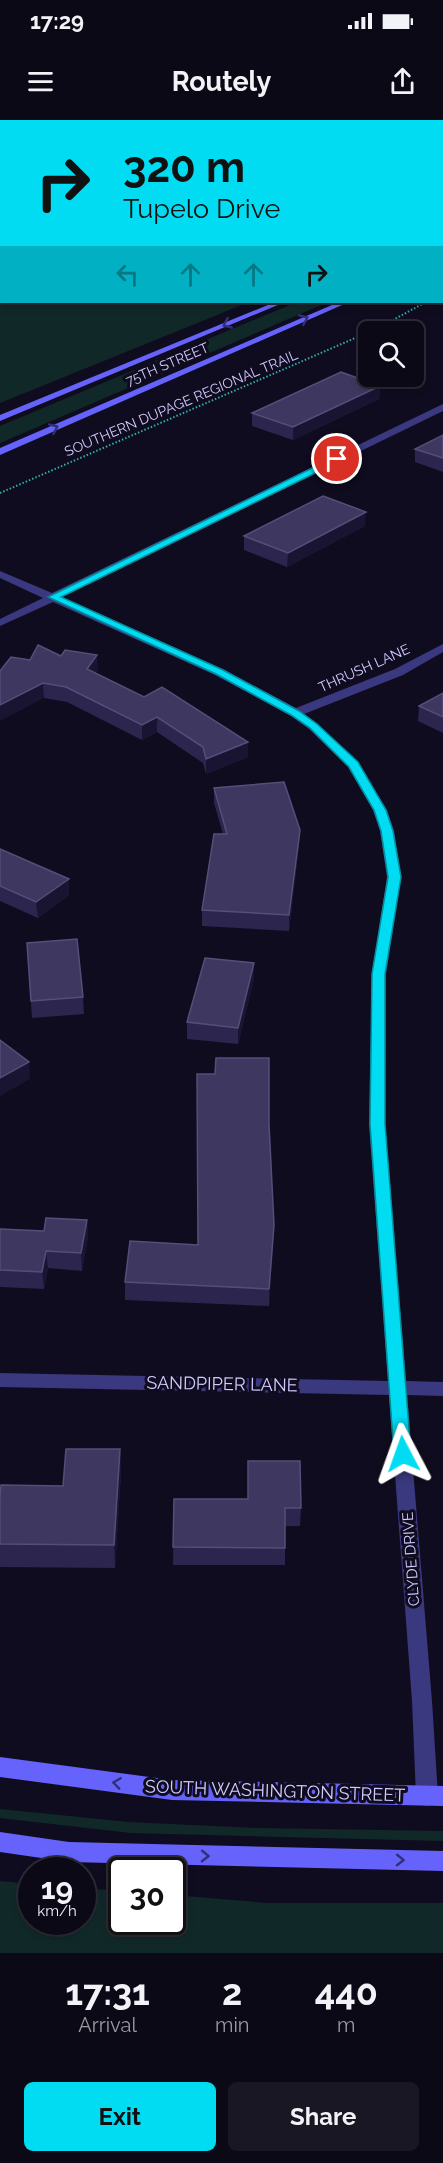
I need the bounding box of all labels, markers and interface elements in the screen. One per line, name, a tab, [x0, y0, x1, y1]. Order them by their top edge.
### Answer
text: 17:29	[30, 8, 84, 34]
icon: menu	[24, 65, 57, 98]
icon: share	[386, 65, 419, 98]
text: Routely	[172, 66, 271, 97]
text: 320 m	[123, 143, 245, 192]
icon: right	[24, 144, 102, 222]
text: Tupelo Drive	[123, 193, 280, 224]
icon: left	[111, 258, 144, 291]
icon: ahead	[174, 258, 207, 291]
icon: ahead	[237, 258, 270, 291]
icon: right	[300, 258, 333, 291]
one-way arrow	[298, 314, 309, 326]
one-way arrow	[223, 317, 234, 329]
map controls	[358, 321, 424, 387]
button: search	[358, 321, 424, 387]
street label: 75TH STREET	[123, 339, 211, 389]
street label: SOUTHERN DUPAGE REGIONAL TRAIL	[62, 346, 300, 460]
one-way arrow	[47, 424, 58, 436]
pin	[311, 433, 362, 484]
icon: arrive	[320, 442, 353, 475]
street label: THRUSH LANE	[316, 641, 412, 695]
street label: SANDPIPER LANE	[146, 1372, 298, 1395]
position arrow	[371, 1422, 435, 1486]
street label: CLYDE DRIVE	[399, 1511, 423, 1607]
street label: SOUTH WASHINGTON STREET	[145, 1775, 405, 1806]
one-way arrow	[113, 1777, 122, 1789]
one-way arrow	[200, 1849, 209, 1862]
one-way arrow	[395, 1854, 404, 1867]
speed limit sign: 30	[108, 1857, 186, 1935]
text: 19	[41, 1871, 73, 1906]
text: km/h	[37, 1902, 77, 1920]
text: 17:31	[65, 1971, 150, 2013]
text: 2	[222, 1971, 242, 2013]
text: 440	[315, 1971, 378, 2013]
text: Arrival	[78, 2013, 137, 2037]
text: min	[215, 2013, 249, 2037]
text: m	[337, 2013, 355, 2037]
button: Exit	[24, 2082, 216, 2151]
button: Share	[228, 2082, 419, 2151]

